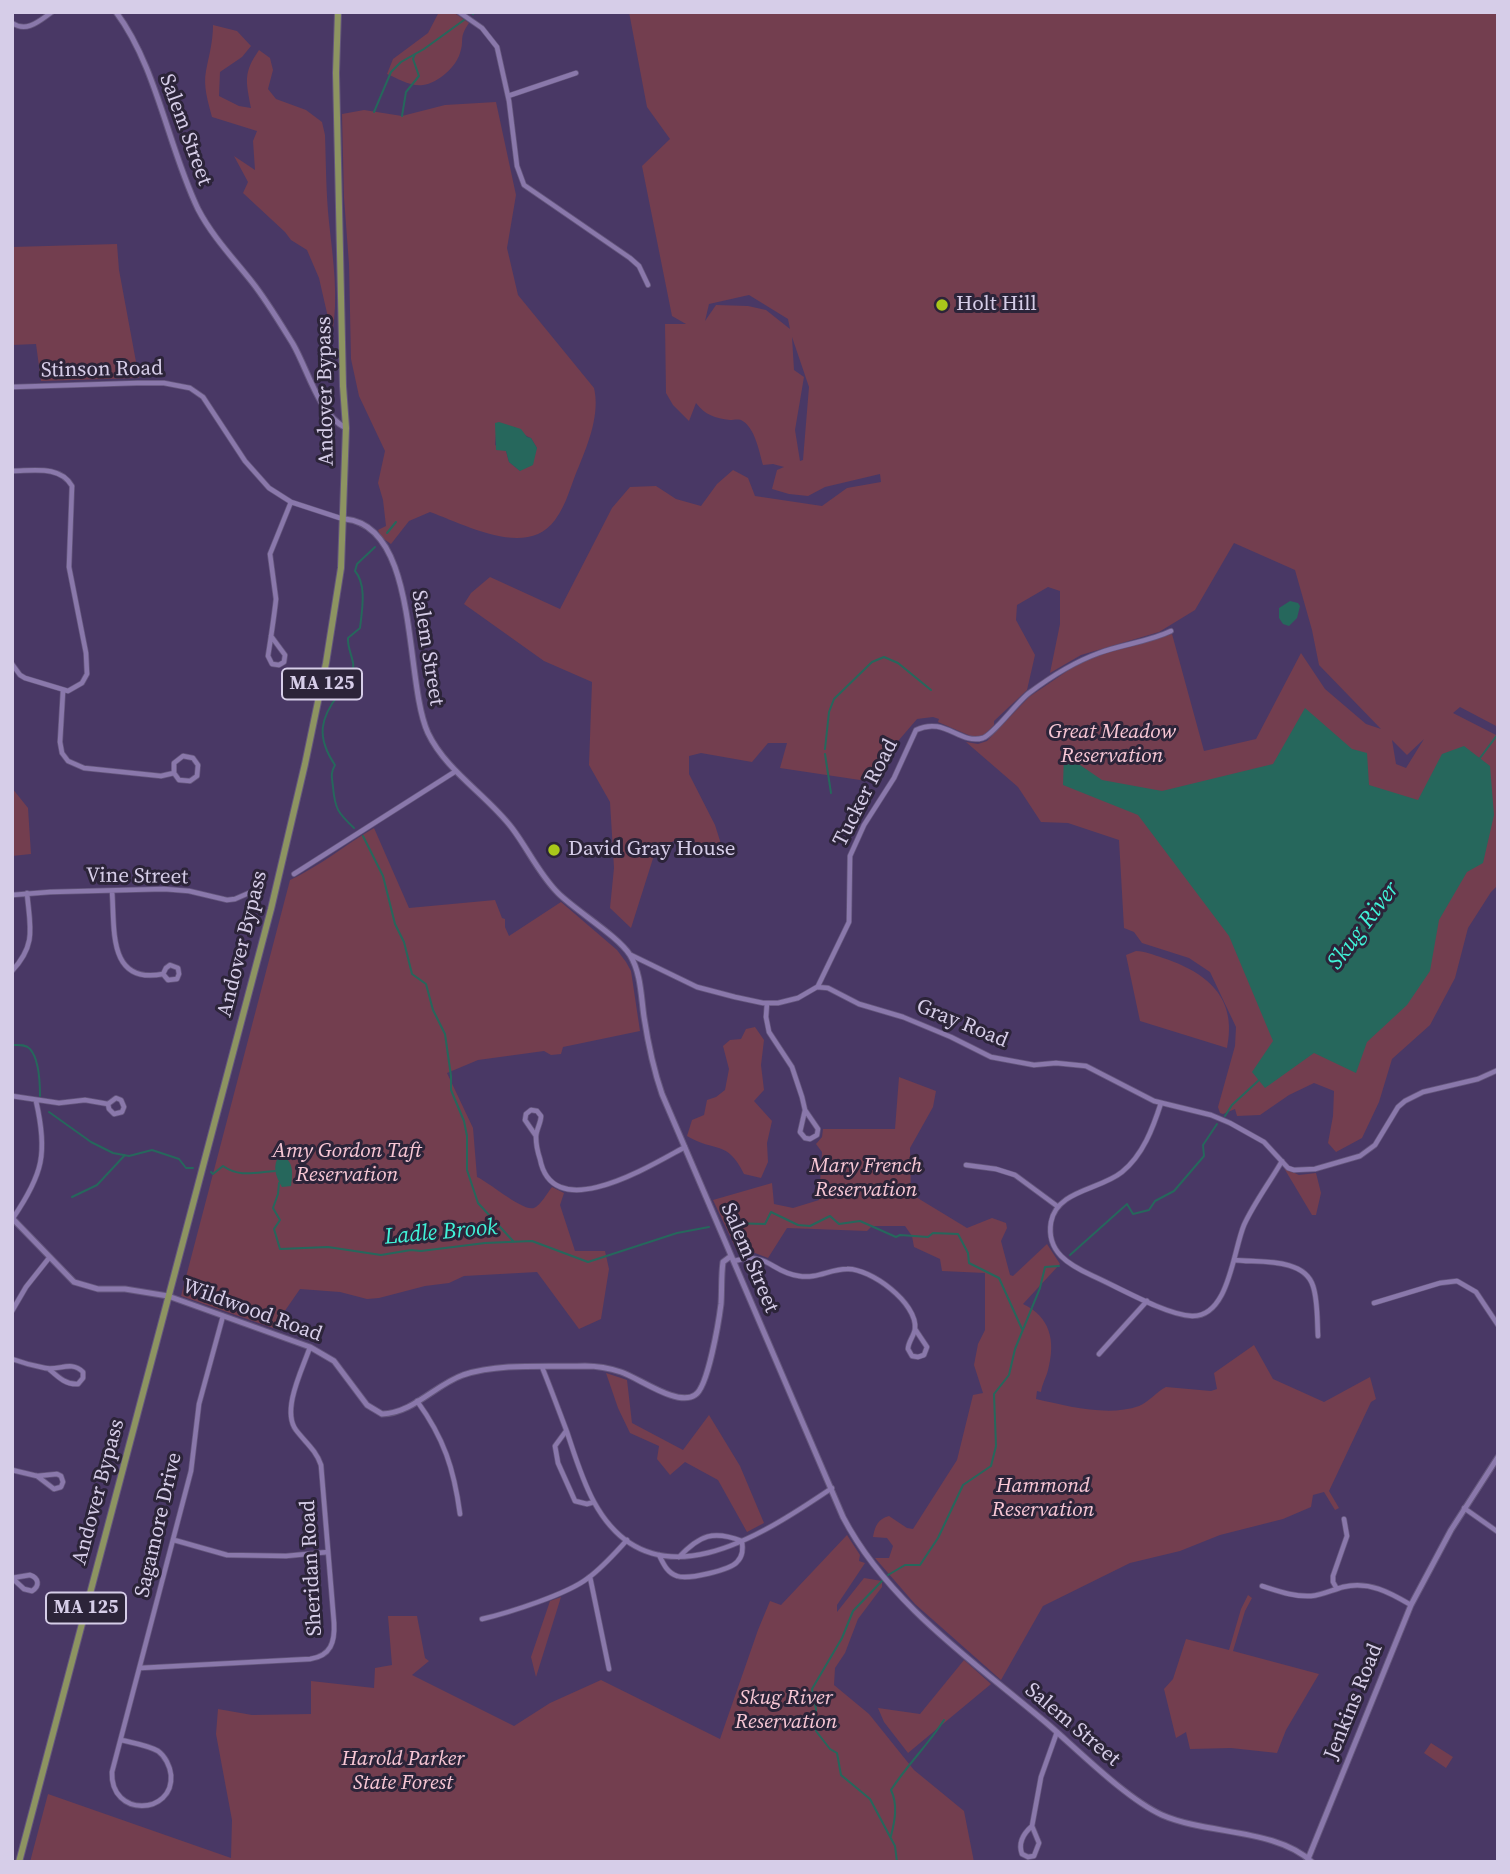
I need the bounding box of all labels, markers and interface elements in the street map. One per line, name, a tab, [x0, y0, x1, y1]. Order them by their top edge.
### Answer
street label: Salem Street	[153, 71, 217, 189]
place label: Holt Hill	[956, 292, 1037, 318]
marker: Holt Hill	[934, 297, 950, 313]
street label: Andover Bypass	[312, 316, 340, 466]
street label: Stinson Road	[41, 356, 163, 384]
street label: Salem Street	[405, 588, 449, 708]
road number: MA 125	[282, 668, 362, 699]
park label: Great Meadow Reservation	[1048, 720, 1176, 770]
street label: Tucker Road	[828, 735, 904, 851]
place label: David Gray House	[568, 837, 735, 863]
marker: David Gray House	[546, 842, 562, 858]
street label: Vine Street	[86, 864, 188, 890]
street label: Andover Bypass	[213, 868, 273, 1020]
water label: Skug River	[1322, 877, 1406, 975]
street label: Gray Road	[912, 994, 1012, 1054]
park label: Amy Gordon Taft Reservation	[272, 1139, 422, 1189]
park label: Mary French Reservation	[810, 1154, 922, 1204]
street label: Salem Street	[715, 1199, 783, 1317]
water label: Ladle Brook	[383, 1214, 499, 1252]
street label: Wildwood Road	[179, 1274, 325, 1348]
street label: Andover Bypass	[67, 1416, 131, 1568]
street label: Sagamore Drive	[130, 1450, 188, 1600]
park label: Hammond Reservation	[992, 1474, 1094, 1524]
street label: Sheridan Road	[296, 1499, 328, 1637]
road number: MA 125	[46, 1592, 126, 1624]
street label: Jenkins Road	[1319, 1640, 1389, 1764]
street label: Salem Street	[1019, 1678, 1125, 1772]
park label: Skug River Reservation	[735, 1686, 837, 1736]
park label: Harold Parker State Forest	[341, 1747, 465, 1797]

